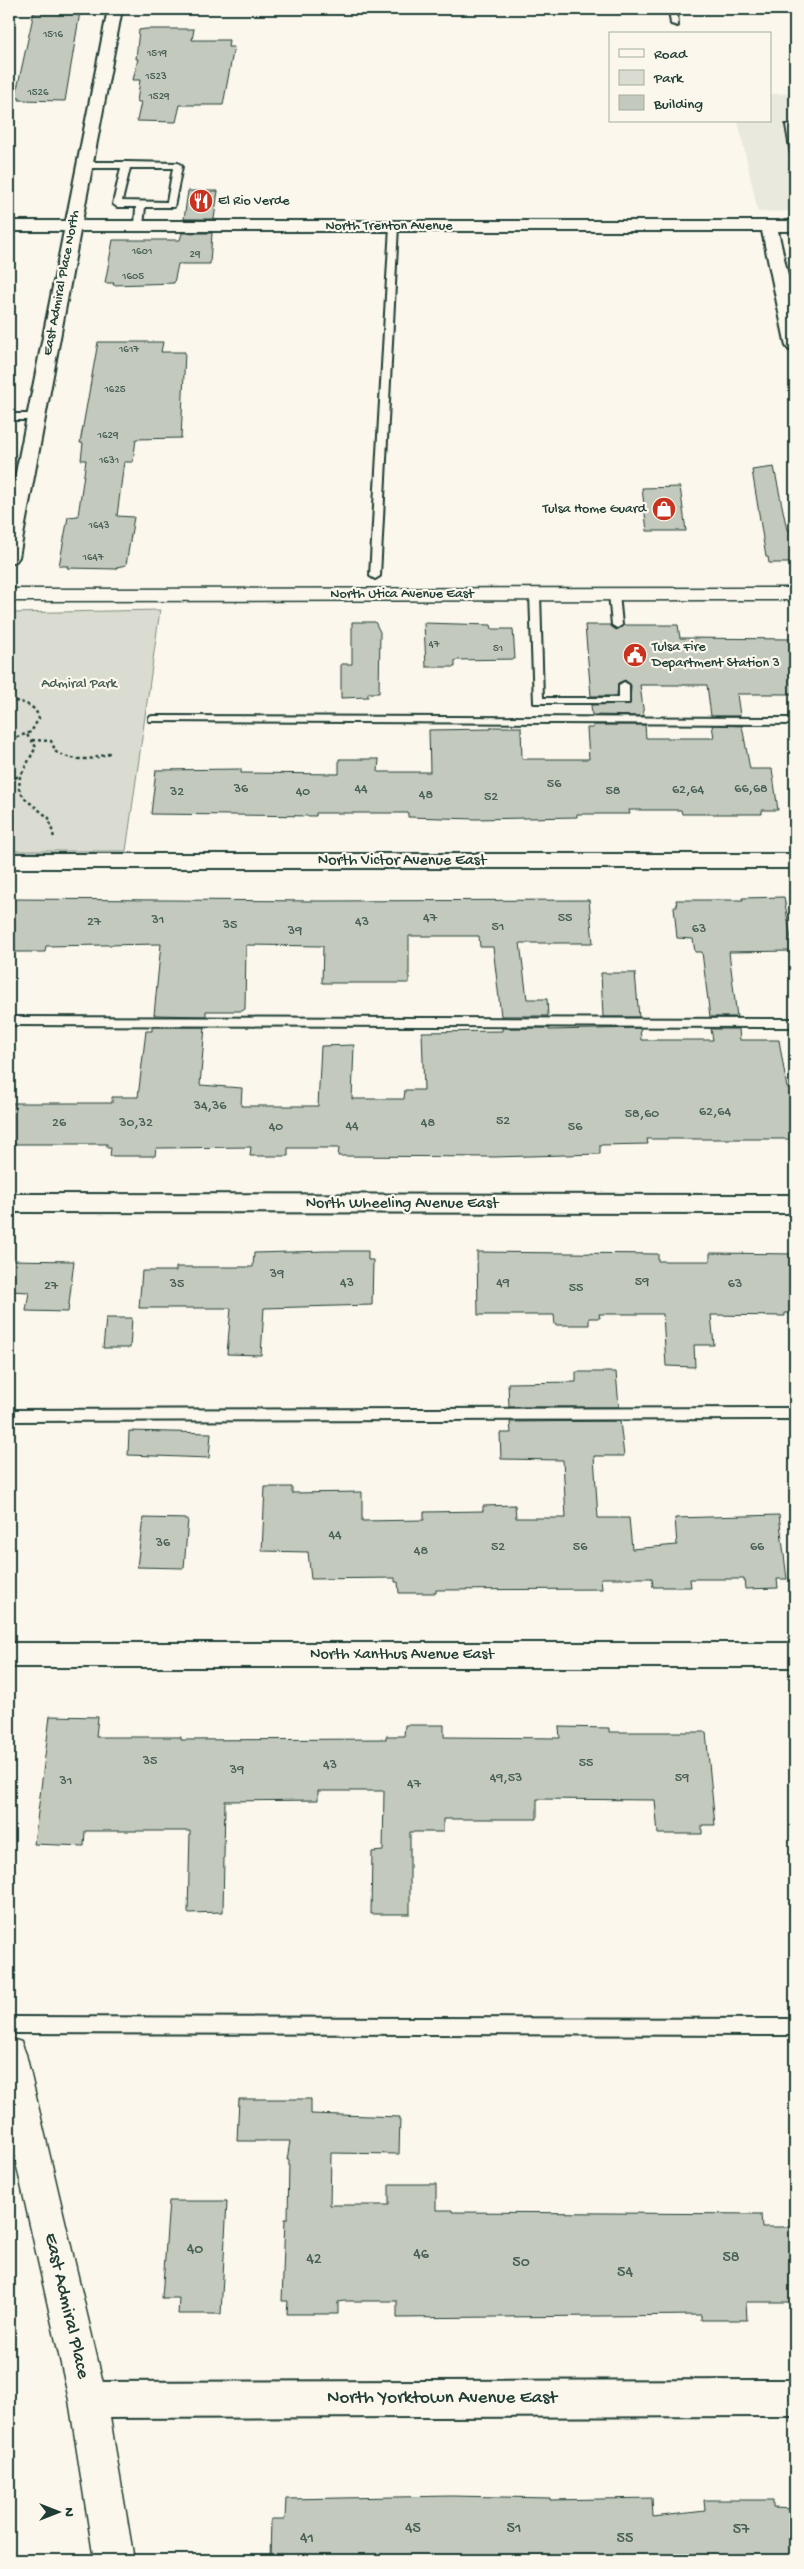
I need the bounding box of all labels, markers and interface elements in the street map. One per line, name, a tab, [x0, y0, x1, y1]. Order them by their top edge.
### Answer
house number: 1516	[42, 29, 64, 41]
legend	[609, 32, 772, 122]
text: Road	[654, 46, 688, 64]
house number: 1519	[146, 48, 168, 60]
text: Park	[653, 70, 684, 88]
house number: 1523	[144, 71, 167, 83]
house number: 1526	[26, 87, 49, 99]
house number: 1529	[147, 91, 170, 103]
text: Building	[653, 96, 703, 114]
restaurant icon: El Rio Verde	[188, 188, 214, 214]
place label: El Rio Verde	[218, 193, 290, 210]
street label: East Admiral Place North	[40, 208, 85, 357]
street label: North Trenton Avenue	[325, 218, 453, 235]
house number: 1601	[131, 246, 152, 258]
house number: 29	[190, 249, 201, 261]
house number: 1605	[121, 271, 144, 283]
house number: 1617	[118, 344, 139, 356]
house number: 1625	[103, 384, 126, 396]
house number: 1629	[97, 430, 119, 442]
house number: 1631	[98, 455, 119, 467]
shop icon: Tulsa Home Guard	[651, 496, 677, 522]
place label: Tulsa Home Guard	[542, 501, 648, 518]
house number: 1643	[88, 520, 110, 532]
house number: 1647	[82, 552, 104, 564]
street label: North Utica Avenue East	[330, 586, 475, 603]
house number: 47	[429, 639, 440, 651]
place label: Tulsa Fire Department Station 3	[651, 639, 780, 672]
public building icon: Tulsa Fire Department Station 3	[622, 642, 648, 668]
house number: 51	[493, 643, 503, 655]
park label: Admiral Park	[41, 676, 118, 693]
house number: 56	[547, 776, 562, 793]
house number: 36	[233, 781, 249, 798]
house number: 44	[354, 781, 368, 798]
house number: 66,68	[734, 781, 768, 798]
house number: 62,64	[672, 782, 704, 799]
house number: 58	[605, 783, 621, 800]
house number: 32	[169, 784, 184, 801]
house number: 40	[296, 784, 310, 801]
house number: 48	[419, 787, 433, 804]
house number: 52	[484, 789, 498, 806]
street label: North Victor Avenue East	[318, 852, 488, 871]
house number: 47	[423, 910, 438, 927]
house number: 55	[558, 910, 572, 927]
house number: 31	[151, 912, 164, 929]
house number: 27	[87, 914, 102, 931]
house number: 43	[355, 914, 369, 931]
house number: 35	[222, 917, 237, 934]
house number: 51	[491, 919, 505, 936]
house number: 63	[692, 921, 706, 938]
house number: 39	[287, 923, 302, 940]
house number: 34,36	[193, 1098, 227, 1115]
house number: 62,64	[699, 1104, 731, 1121]
house number: 58,60	[625, 1106, 659, 1123]
house number: 52	[496, 1113, 510, 1130]
house number: 26	[52, 1115, 67, 1132]
house number: 30,32	[118, 1115, 153, 1132]
house number: 48	[421, 1115, 435, 1132]
house number: 44	[345, 1118, 359, 1135]
house number: 40	[269, 1119, 283, 1136]
house number: 56	[568, 1119, 583, 1136]
street label: North Wheeling Avenue East	[306, 1195, 500, 1214]
house number: 39	[269, 1266, 284, 1283]
house number: 59	[635, 1274, 649, 1291]
house number: 43	[340, 1275, 354, 1292]
house number: 49	[496, 1275, 510, 1292]
house number: 35	[169, 1276, 184, 1293]
house number: 63	[728, 1276, 742, 1293]
house number: 27	[44, 1278, 59, 1295]
house number: 55	[569, 1280, 583, 1297]
house number: 44	[328, 1527, 342, 1544]
house number: 36	[155, 1535, 171, 1552]
house number: 52	[491, 1539, 505, 1556]
house number: 56	[573, 1539, 588, 1556]
house number: 66	[750, 1539, 765, 1556]
house number: 48	[414, 1543, 428, 1560]
street label: North Xanthus Avenue East	[310, 1646, 495, 1665]
house number: 35	[142, 1753, 157, 1770]
house number: 55	[579, 1755, 593, 1772]
house number: 43	[323, 1757, 337, 1774]
house number: 39	[229, 1762, 244, 1779]
house number: 49,53	[490, 1770, 522, 1787]
house number: 59	[675, 1770, 689, 1787]
house number: 31	[59, 1773, 72, 1790]
house number: 47	[407, 1776, 422, 1793]
street label: East Admiral Place	[38, 2231, 94, 2381]
house number: 40	[187, 2241, 203, 2260]
house number: 46	[413, 2246, 430, 2265]
house number: 58	[722, 2249, 740, 2268]
house number: 42	[306, 2251, 322, 2270]
house number: 50	[512, 2254, 530, 2273]
house number: 54	[617, 2264, 633, 2283]
street label: North Yorktown Avenue East	[327, 2387, 559, 2410]
north arrow	[32, 2486, 82, 2536]
text: N	[60, 2507, 77, 2517]
house number: 45	[405, 2520, 421, 2539]
house number: 51	[507, 2520, 521, 2539]
house number: 57	[733, 2521, 750, 2540]
house number: 41	[300, 2530, 314, 2549]
house number: 55	[617, 2530, 633, 2549]

